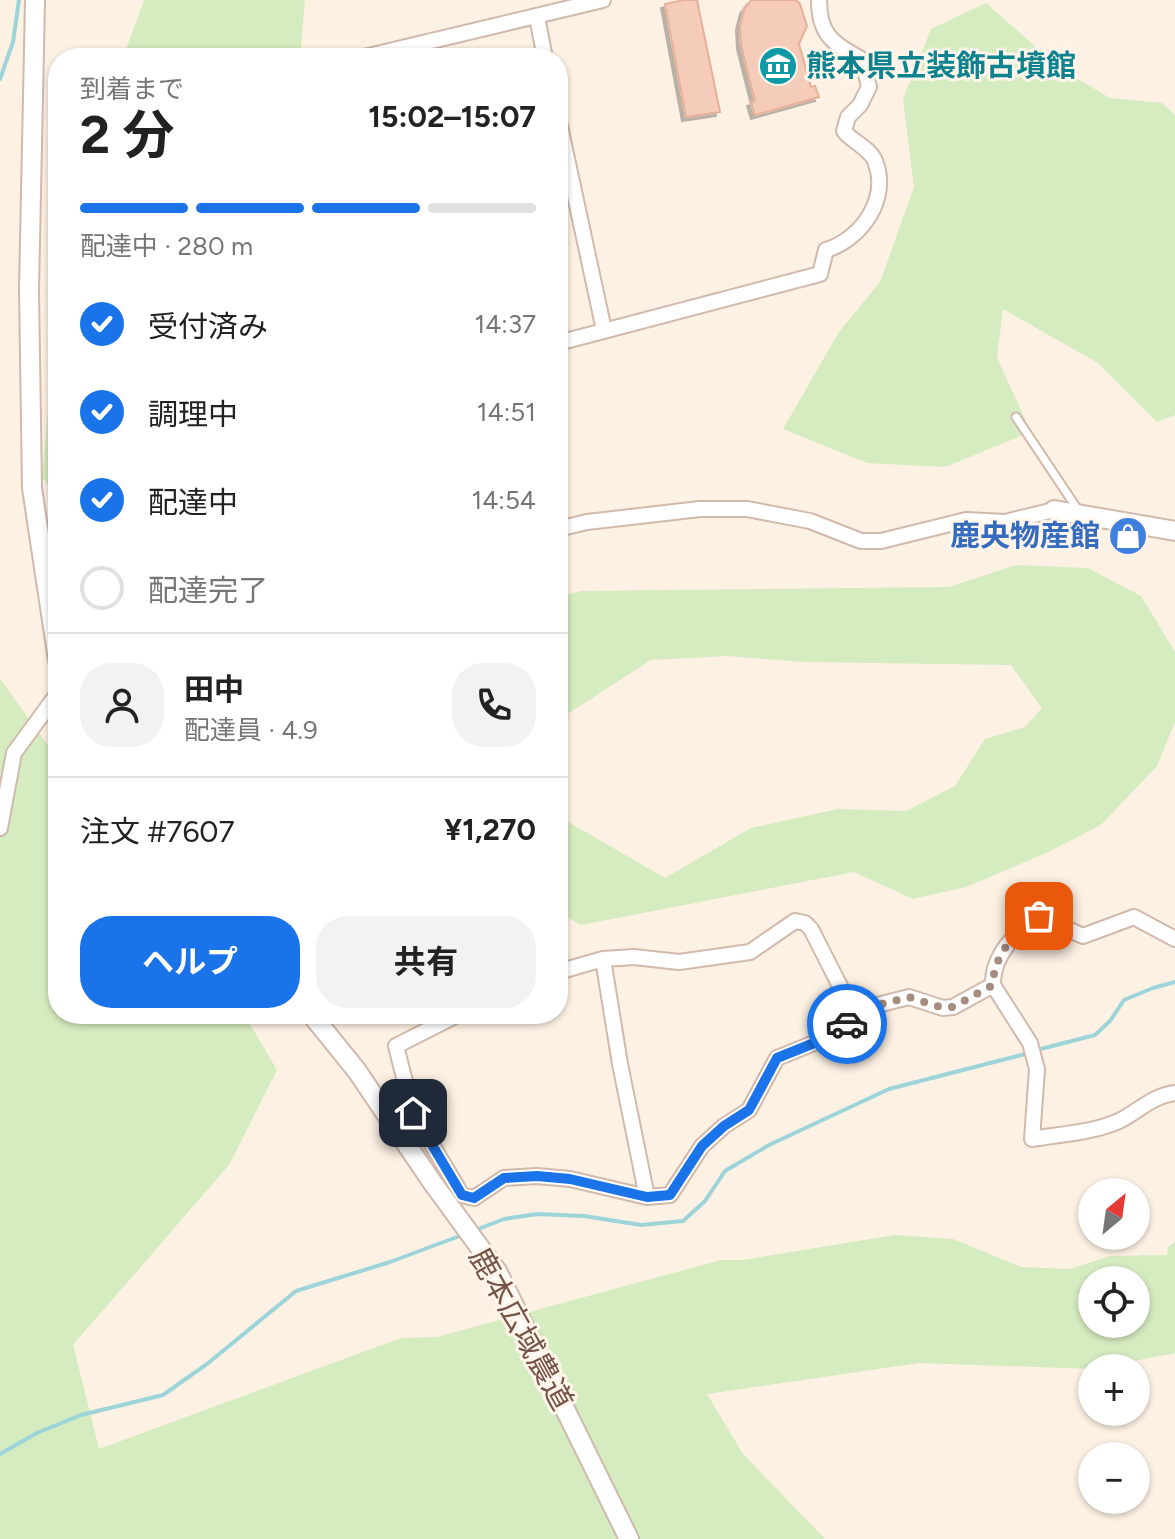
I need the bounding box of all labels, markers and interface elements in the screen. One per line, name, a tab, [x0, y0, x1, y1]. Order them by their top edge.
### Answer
museum icon: 熊本県立装飾古墳館	[757, 45, 799, 87]
place label: 熊本県立装飾古墳館	[806, 47, 1076, 84]
text: 到着まで	[80, 73, 184, 105]
text: 15:02–15:07	[368, 98, 536, 135]
text: 2 分	[80, 104, 174, 166]
text: 配達中 · 280 m	[80, 230, 253, 262]
icon: check	[80, 302, 124, 346]
text: 受付済み	[148, 308, 268, 345]
text: 14:37	[474, 308, 536, 340]
icon: check	[80, 390, 124, 434]
text: 調理中	[148, 396, 238, 433]
text: 14:51	[477, 396, 536, 428]
icon: check	[80, 478, 124, 522]
text: 配達中	[148, 484, 238, 521]
text: 14:54	[471, 484, 536, 516]
shop icon: 鹿央物産館	[1107, 515, 1149, 557]
place label: 鹿央物産館	[950, 517, 1100, 554]
text: 配達完了	[148, 572, 268, 609]
button: person	[80, 663, 164, 747]
button: phone	[452, 663, 536, 747]
text: 田中	[184, 671, 244, 708]
text: 配達員 · 4.9	[184, 714, 318, 746]
text: ¥1,270	[444, 811, 536, 848]
text: 注文 #7607	[80, 813, 235, 850]
pin	[1005, 882, 1073, 950]
icon: bag	[1017, 894, 1061, 938]
button: ヘルプ	[80, 916, 300, 1008]
button: 共有	[316, 916, 536, 1008]
courier	[807, 984, 887, 1064]
icon: car	[825, 1002, 869, 1046]
pin	[379, 1079, 447, 1147]
icon: home	[391, 1091, 435, 1135]
north arrow	[1078, 1178, 1150, 1250]
map controls	[1078, 1178, 1150, 1514]
street label: 鹿本広域農道	[462, 1241, 581, 1416]
button: locate	[1078, 1266, 1150, 1338]
button: +	[1078, 1354, 1150, 1426]
button: −	[1078, 1442, 1150, 1514]

